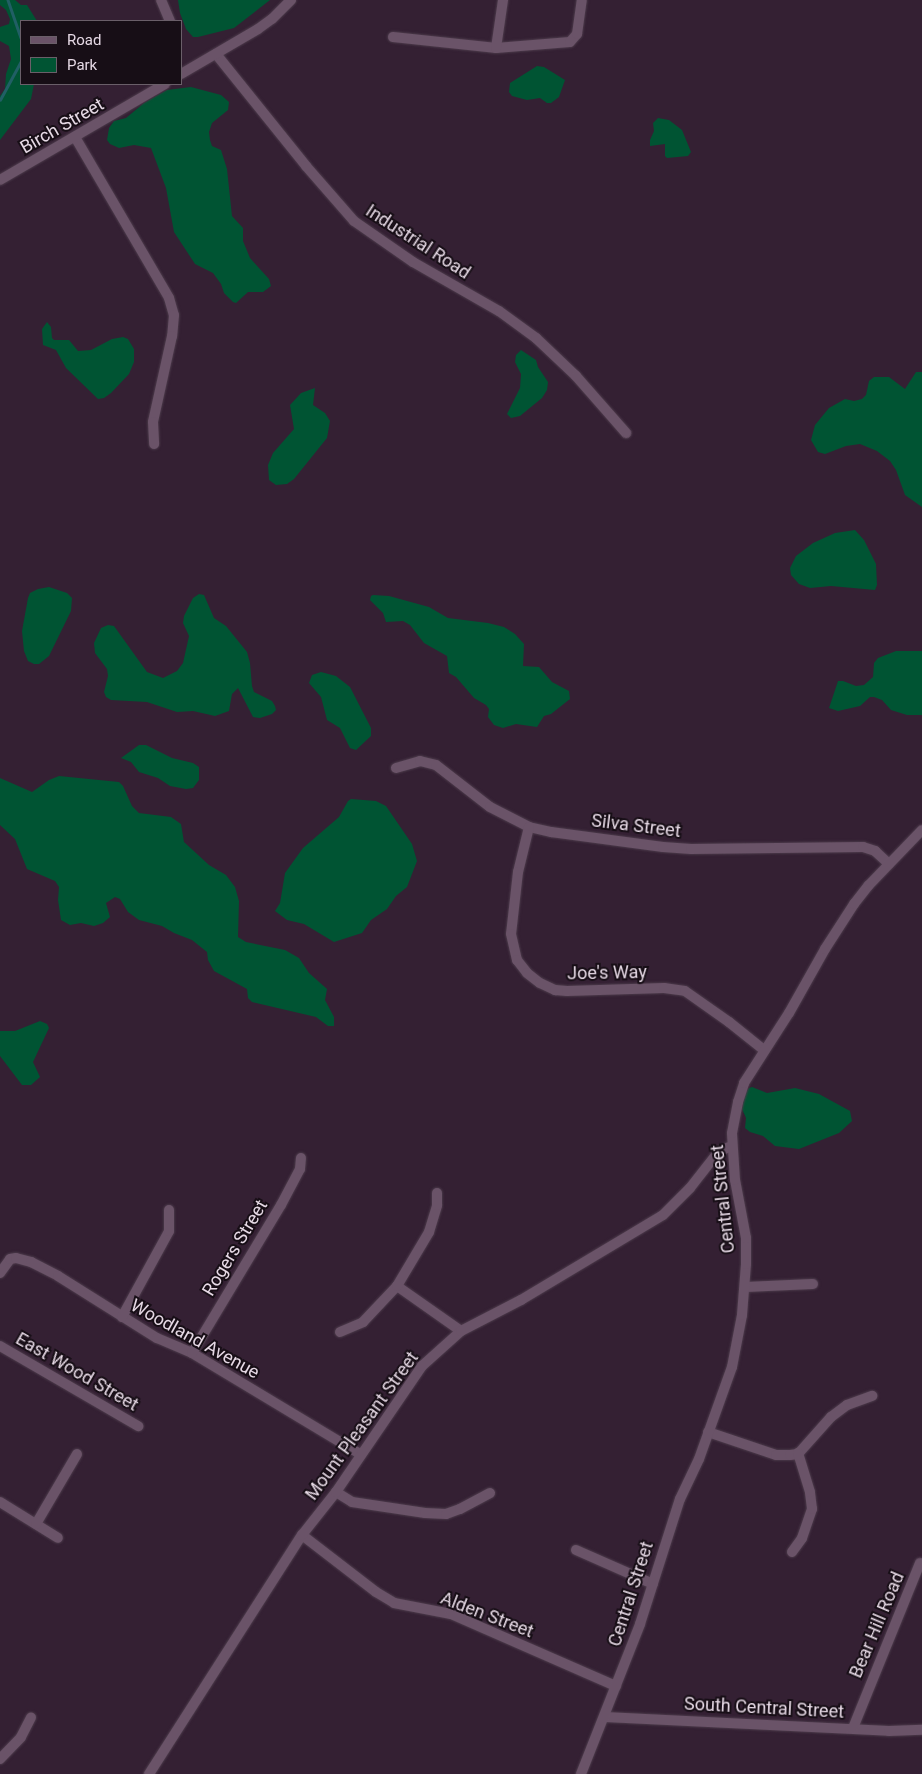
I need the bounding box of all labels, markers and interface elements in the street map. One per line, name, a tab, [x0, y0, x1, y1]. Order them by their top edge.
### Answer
legend	[20, 20, 182, 85]
text: Road	[67, 31, 101, 49]
text: Park	[67, 56, 97, 74]
street label: Birch Street	[16, 93, 108, 159]
street label: Industrial Road	[362, 200, 474, 284]
street label: Silva Street	[590, 810, 682, 842]
street label: Joe's Way	[567, 962, 647, 984]
street label: Central Street	[707, 1144, 739, 1254]
street label: Rogers Street	[198, 1196, 272, 1300]
street label: Woodland Avenue	[127, 1295, 263, 1383]
street label: East Wood Street	[12, 1328, 142, 1416]
street label: Mount Pleasant Street	[301, 1348, 423, 1504]
street label: Central Street	[604, 1539, 658, 1649]
street label: Bear Hill Road	[845, 1569, 909, 1681]
street label: Alden Street	[438, 1587, 536, 1643]
street label: South Central Street	[683, 1693, 845, 1723]

